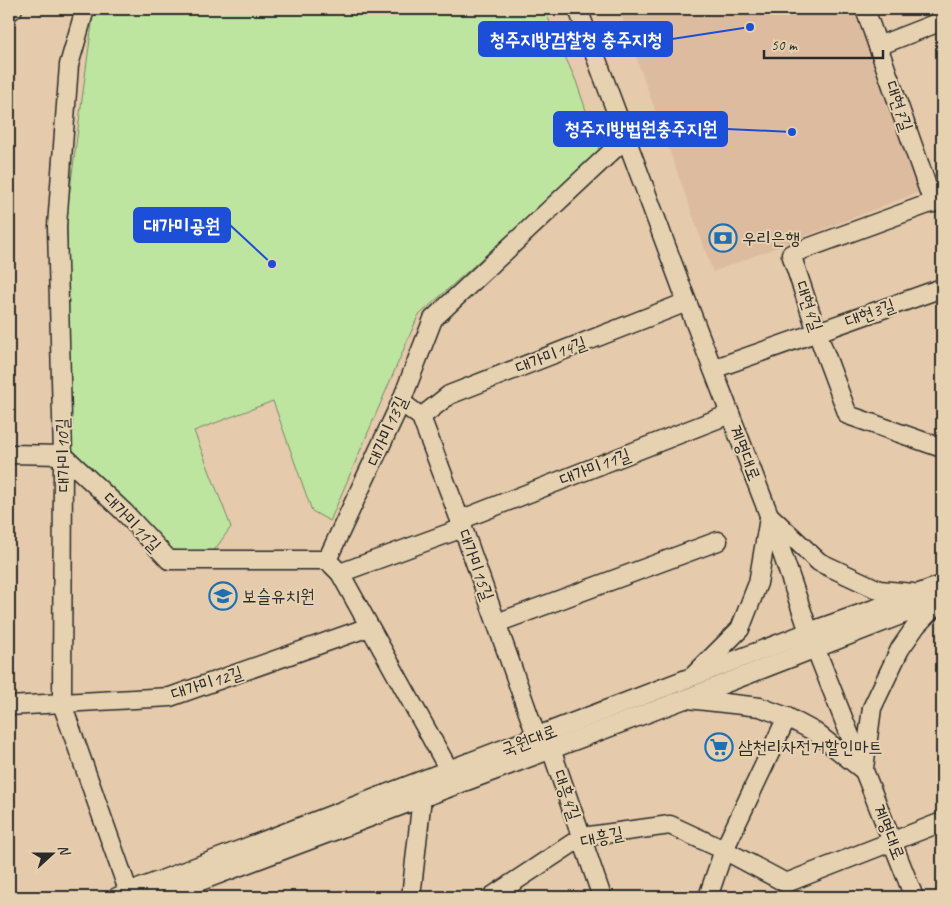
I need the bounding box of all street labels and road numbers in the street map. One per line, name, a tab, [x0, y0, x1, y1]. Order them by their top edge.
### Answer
street label: 대현7길	[880, 78, 918, 134]
street label: 대현4길	[790, 278, 828, 334]
street label: 대현3길	[842, 294, 898, 332]
street label: 대가미14길	[512, 331, 590, 379]
street label: 대가미13길	[362, 392, 412, 469]
street label: 대가미10길	[51, 417, 75, 492]
street label: 계명대로	[724, 422, 766, 484]
street label: 대가미11길	[556, 443, 634, 491]
street label: 대가미11길	[98, 488, 166, 557]
street label: 대가미15길	[453, 526, 499, 604]
street label: 대가미12길	[168, 661, 246, 705]
street label: 국원대로	[498, 719, 560, 761]
street label: 대흥4길	[548, 767, 586, 823]
street label: 계명대로	[868, 801, 910, 863]
street label: 대흥길	[578, 822, 626, 852]

